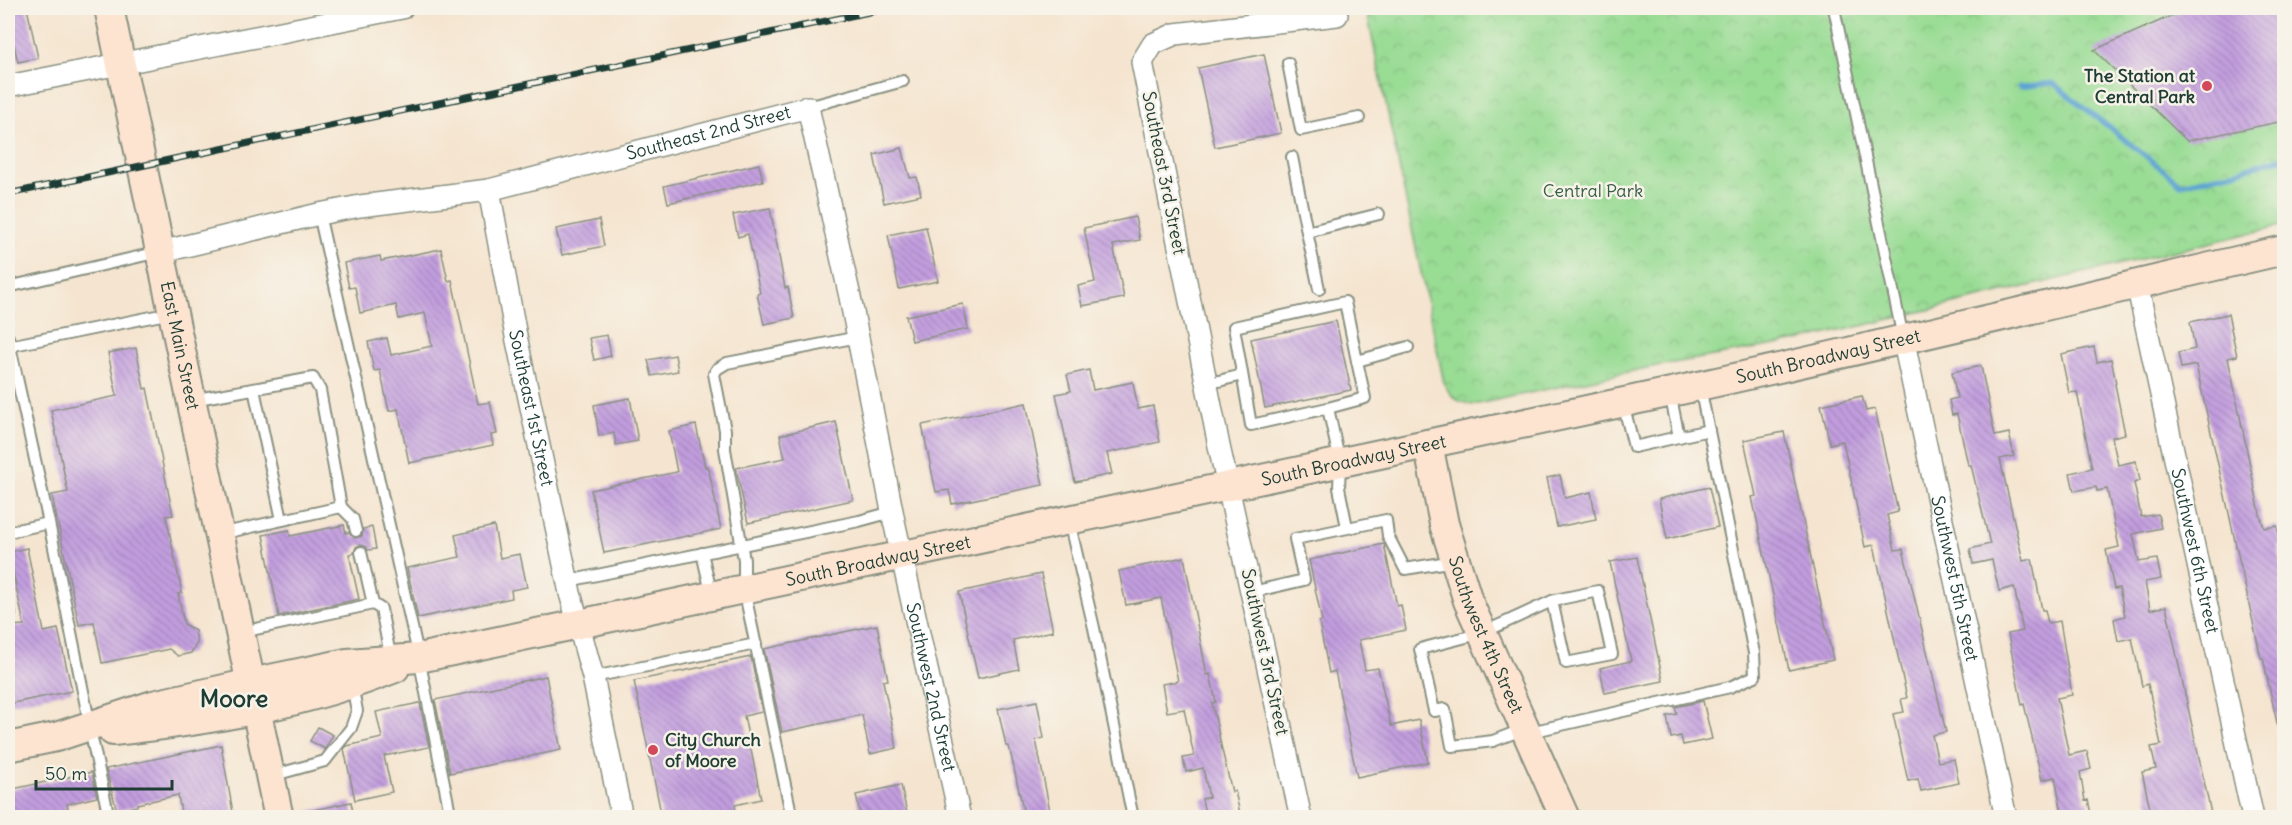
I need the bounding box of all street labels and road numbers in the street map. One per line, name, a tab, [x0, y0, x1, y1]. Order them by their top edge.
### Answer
street label: Southeast 3rd Street	[1137, 89, 1192, 257]
street label: Southeast 2nd Street	[624, 100, 793, 165]
street label: East Main Street	[156, 279, 205, 412]
street label: South Broadway Street	[1734, 324, 1923, 388]
street label: Southeast 1st Street	[504, 328, 559, 488]
street label: South Broadway Street	[1259, 429, 1448, 491]
street label: Southwest 6th Street	[2166, 466, 2225, 636]
street label: Southwest 5th Street	[1926, 494, 1984, 663]
street label: South Broadway Street	[783, 530, 972, 591]
street label: Southwest 4th Street	[1444, 553, 1529, 717]
street label: Southwest 3rd Street	[1237, 567, 1294, 737]
street label: Southwest 2nd Street	[901, 600, 961, 774]

